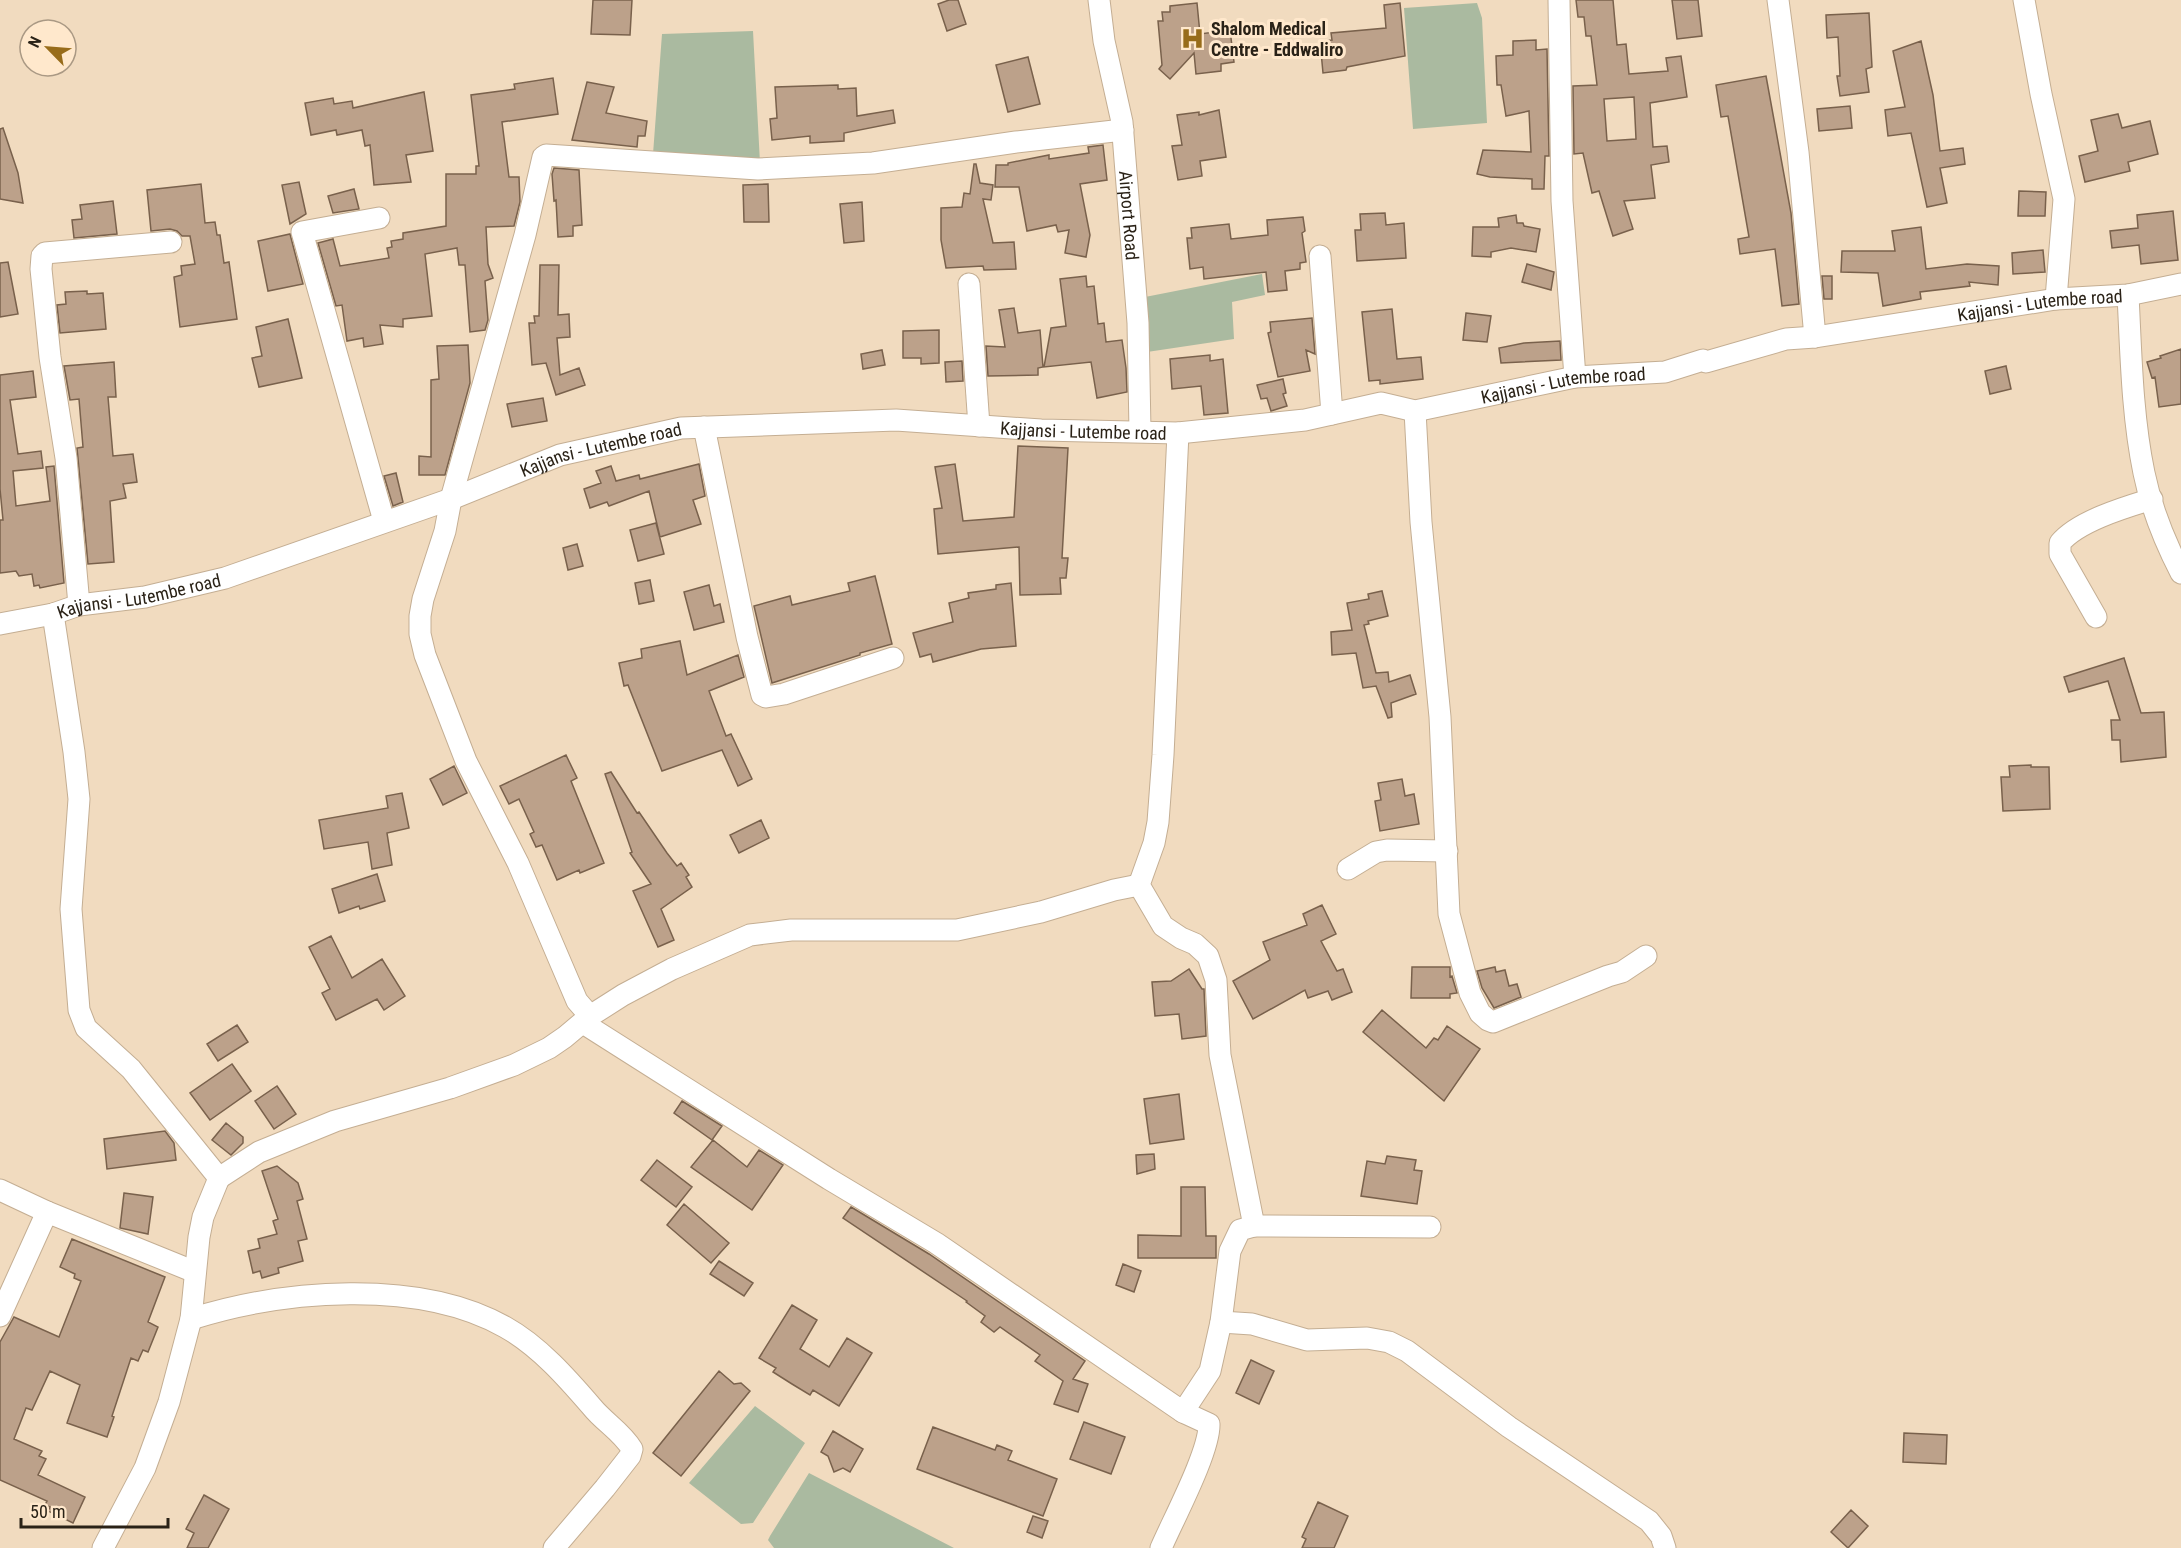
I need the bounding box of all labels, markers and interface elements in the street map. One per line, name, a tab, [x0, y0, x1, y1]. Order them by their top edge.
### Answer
north arrow	[18, 18, 78, 78]
place label: Shalom Medical Centre - Eddwaliro	[1211, 18, 1344, 60]
hospital icon: Shalom Medical Centre - Eddwaliro	[1180, 25, 1206, 51]
text: N	[24, 33, 46, 50]
street label: Airport Road	[1115, 170, 1143, 261]
street label: Kajjansi - Lutembe road	[1956, 285, 2123, 325]
street label: Kajjansi - Lutembe road	[1479, 363, 1646, 407]
street label: Kajjansi - Lutembe road	[999, 417, 1167, 443]
street label: Kajjansi - Lutembe road	[517, 418, 683, 481]
street label: Kajjansi - Lutembe road	[54, 569, 223, 622]
scale bar	[21, 1491, 168, 1529]
text: 50 m	[30, 1501, 65, 1522]

